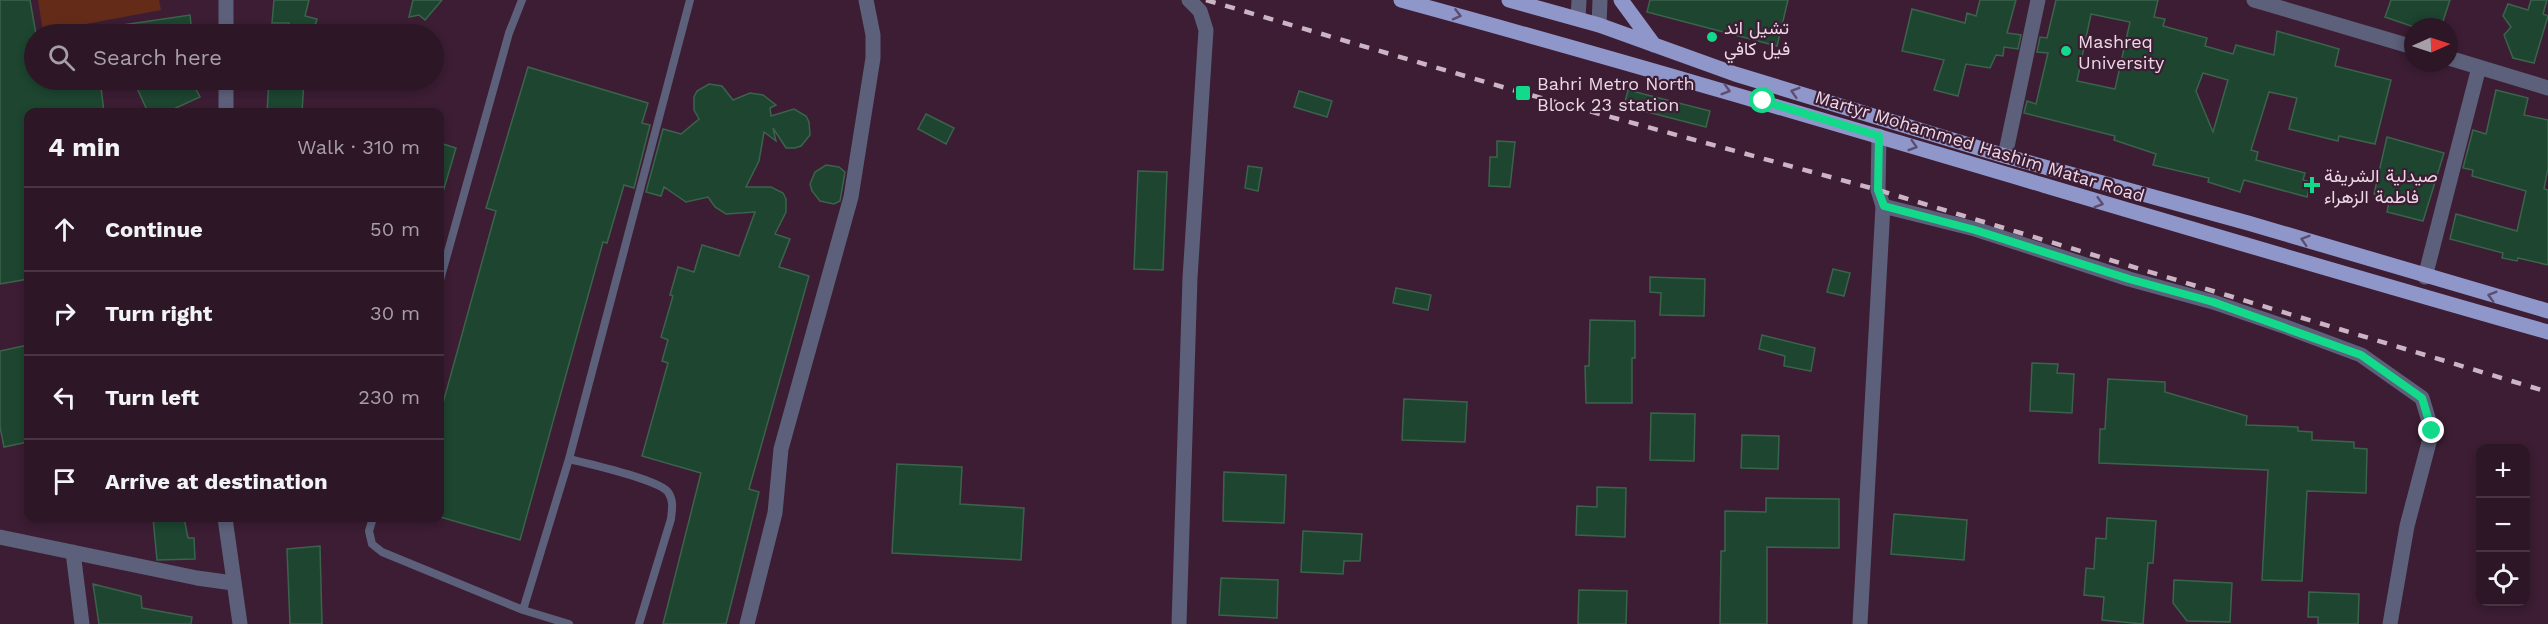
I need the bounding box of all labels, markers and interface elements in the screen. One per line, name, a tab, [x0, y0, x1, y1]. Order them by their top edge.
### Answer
one-way arrow	[1452, 8, 1462, 21]
place label: تشيل اند فيل كافي	[1724, 17, 1790, 64]
north arrow	[2404, 18, 2458, 72]
search box	[24, 24, 444, 90]
marker: تشيل اند فيل كافي	[1705, 30, 1719, 44]
place label: Mashreq University	[2078, 31, 2165, 73]
icon: search	[45, 41, 78, 74]
marker: Mashreq University	[2059, 44, 2073, 58]
text: Search here	[93, 45, 222, 70]
place label: Bahri Metro North Block 23 station	[1537, 73, 1695, 115]
one-way arrow	[1721, 83, 1731, 96]
marker: Bahri Metro North Block 23 station	[1514, 84, 1532, 102]
street label: Martyr Mohammed Hashim Matar Road	[1813, 86, 2147, 206]
route start	[1749, 87, 1775, 113]
one-way arrow	[1790, 87, 1801, 99]
text: 4 min	[48, 132, 120, 162]
text: Walk · 310 m	[297, 135, 420, 159]
one-way arrow	[1907, 139, 1918, 151]
place label: صيدلية الشريفة فاطمة الزهراء	[2324, 165, 2438, 208]
marker: صيدلية الشريفة فاطمة الزهراء	[2305, 178, 2319, 192]
one-way arrow	[2093, 196, 2104, 208]
icon: ahead	[48, 213, 81, 246]
text: Continue	[105, 217, 203, 242]
text: 50 m	[370, 217, 420, 241]
one-way arrow	[2300, 235, 2311, 247]
one-way arrow	[2487, 290, 2497, 303]
icon: right	[48, 297, 81, 330]
text: Turn right	[105, 301, 212, 326]
text: 30 m	[370, 301, 420, 325]
icon: left	[48, 381, 81, 414]
text: Turn left	[105, 385, 199, 410]
text: 230 m	[358, 385, 420, 409]
route end	[2418, 417, 2444, 443]
map controls	[2476, 444, 2530, 606]
button: +	[2476, 444, 2530, 498]
icon: arrive	[48, 465, 81, 498]
text: Arrive at destination	[105, 469, 328, 494]
button: −	[2476, 498, 2530, 552]
button: locate	[2476, 552, 2530, 606]

